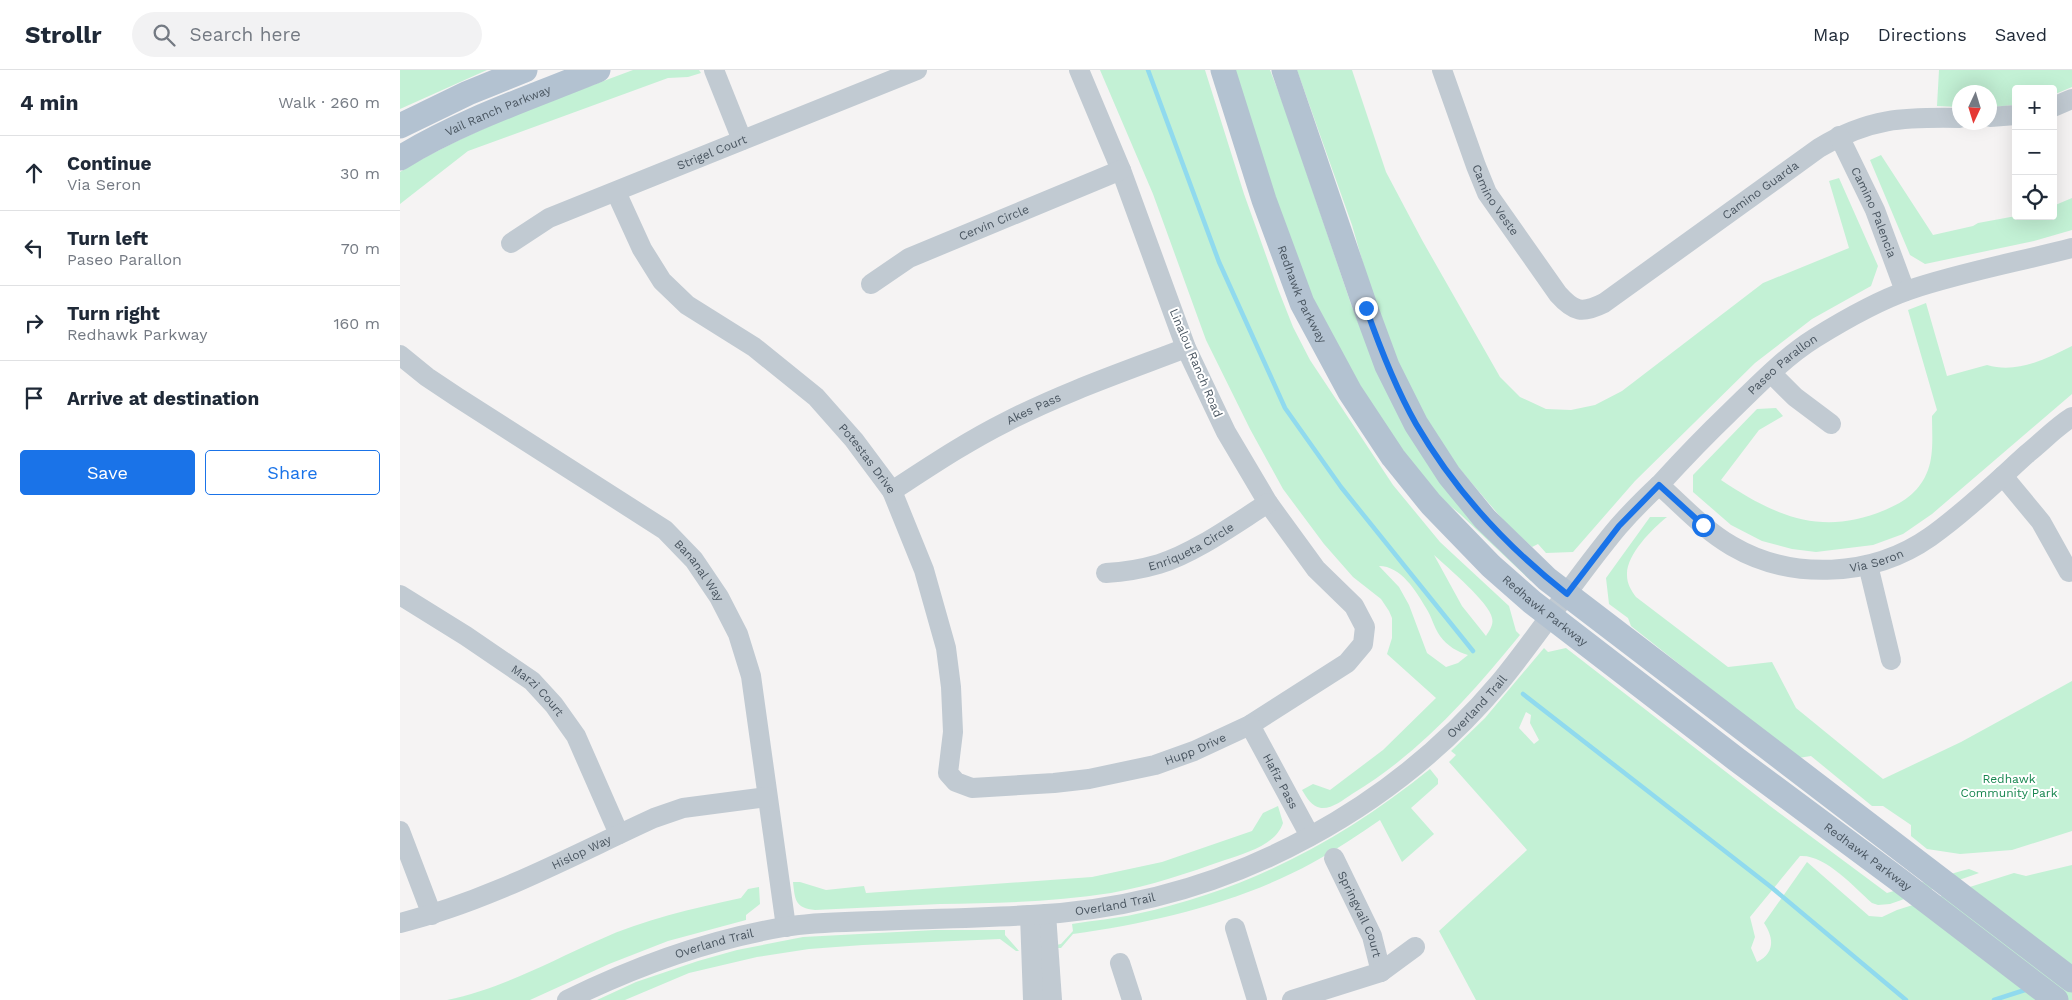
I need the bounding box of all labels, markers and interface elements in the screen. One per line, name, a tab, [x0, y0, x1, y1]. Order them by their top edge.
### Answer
search box	[132, 12, 482, 57]
text: Strollr	[25, 21, 102, 49]
icon: search	[150, 21, 178, 49]
text: Search here	[190, 23, 301, 46]
text: Map	[1813, 24, 1850, 45]
text: Directions	[1878, 24, 1967, 45]
text: Saved	[1995, 24, 2047, 45]
street label: Vail Ranch Parkway	[443, 82, 554, 139]
north arrow	[1952, 85, 1997, 130]
map controls	[2012, 85, 2057, 220]
button: +	[2012, 85, 2057, 130]
text: 4 min	[20, 90, 78, 115]
text: Walk · 260 m	[278, 93, 380, 112]
button: −	[2012, 130, 2057, 175]
street label: Strigel Court	[675, 132, 749, 173]
text: Continue	[67, 152, 151, 175]
street label: Camino Guarda	[1720, 158, 1801, 222]
icon: ahead	[20, 159, 48, 187]
street label: Camino Veste	[1469, 162, 1522, 238]
text: 30 m	[340, 164, 380, 183]
street label: Camino Palencia	[1848, 165, 1899, 260]
text: Via Seron	[67, 175, 141, 194]
button: locate	[2012, 175, 2057, 220]
street label: Cervin Circle	[957, 202, 1031, 244]
text: Turn left	[67, 227, 148, 250]
icon: left	[20, 234, 48, 262]
text: 70 m	[341, 239, 380, 258]
street label: Redhawk Parkway	[1274, 244, 1330, 346]
text: Paseo Parallon	[67, 250, 182, 269]
route end	[1355, 297, 1378, 320]
text: Turn right	[67, 302, 160, 325]
street label: Linalou Ranch Road	[1167, 307, 1225, 419]
icon: right	[20, 309, 48, 337]
text: 160 m	[333, 314, 380, 333]
text: Redhawk Parkway	[67, 325, 207, 344]
street label: Paseo Parallon	[1745, 331, 1820, 398]
icon: arrive	[20, 384, 48, 412]
text: Arrive at destination	[67, 387, 259, 410]
street label: Akes Pass	[1004, 390, 1063, 428]
street label: Potestas Drive	[836, 421, 899, 497]
button: Save	[20, 450, 195, 495]
button: Share	[205, 450, 380, 495]
route start	[1692, 514, 1715, 537]
street label: Enriqueta Circle	[1147, 520, 1237, 574]
street label: Bananal Way	[671, 537, 727, 604]
street label: Via Seron	[1849, 546, 1906, 575]
street label: Redhawk Parkway	[1499, 572, 1591, 650]
street label: Marzi Court	[509, 662, 567, 719]
street label: Overland Trail	[1444, 672, 1510, 741]
street label: Hupp Drive	[1163, 730, 1228, 768]
street label: Hafiz Pass	[1260, 751, 1301, 811]
park label: Redhawk Community Park	[1960, 772, 2058, 800]
street label: Redhawk Parkway	[1821, 820, 1915, 894]
street label: Hislop Way	[549, 832, 614, 872]
street label: Springvail Court	[1334, 869, 1384, 959]
street label: Overland Trail	[1074, 890, 1157, 918]
street label: Overland Trail	[673, 926, 755, 961]

